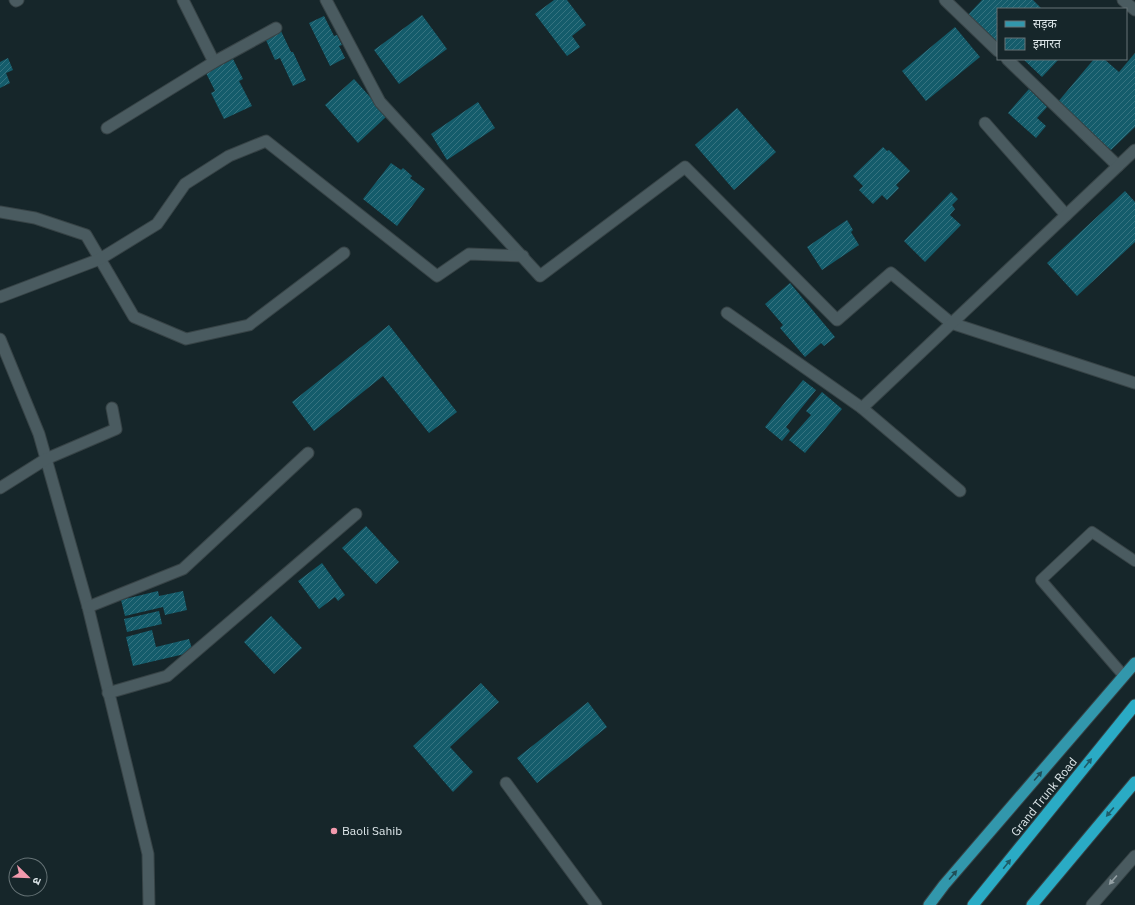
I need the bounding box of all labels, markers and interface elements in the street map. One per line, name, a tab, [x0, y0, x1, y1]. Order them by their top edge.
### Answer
legend	[997, 8, 1127, 60]
text: सड़क	[1033, 16, 1058, 31]
text: इमारत	[1033, 36, 1062, 51]
street label: Grand Trunk Road	[1007, 754, 1080, 839]
one-way arrow	[1084, 757, 1093, 768]
one-way arrow	[1033, 771, 1042, 781]
one-way arrow	[1105, 807, 1114, 818]
place label: Baoli Sahib	[342, 823, 402, 838]
marker: Baoli Sahib	[329, 826, 339, 836]
north arrow	[8, 857, 48, 897]
one-way arrow	[1002, 858, 1011, 869]
one-way arrow	[948, 870, 957, 879]
text: उ	[29, 875, 45, 887]
one-way arrow	[1109, 875, 1118, 886]

